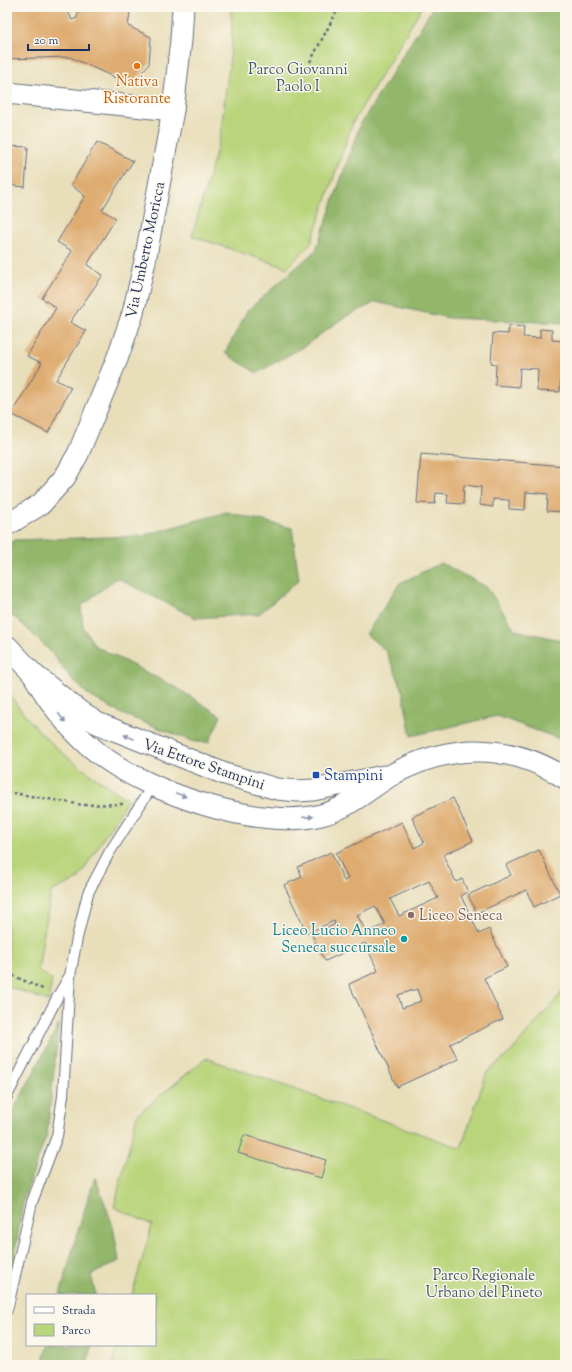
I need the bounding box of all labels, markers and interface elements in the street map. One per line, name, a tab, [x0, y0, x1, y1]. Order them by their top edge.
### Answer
scale bar	[28, 26, 89, 52]
text: 20 m	[34, 32, 59, 50]
park label: Parco Giovanni Paolo I	[248, 60, 348, 98]
marker: Nativa Ristorante	[132, 61, 142, 71]
place label: Nativa Ristorante	[103, 72, 171, 110]
street label: Via Umberto Moricca	[122, 180, 171, 321]
one-way arrow	[57, 712, 66, 723]
one-way arrow	[122, 734, 134, 740]
street label: Via Ettore Stampini	[140, 735, 267, 796]
place label: Stampini	[324, 766, 383, 787]
marker: Stampini	[311, 770, 321, 780]
one-way arrow	[175, 793, 187, 799]
one-way arrow	[302, 813, 314, 820]
place label: Liceo Seneca	[419, 906, 503, 927]
marker: Liceo Seneca	[406, 910, 416, 920]
place label: Liceo Lucio Anneo Seneca succursale	[273, 921, 396, 959]
marker: Liceo Lucio Anneo Seneca succursale	[399, 934, 409, 944]
park label: Parco Regionale Urbano del Pineto	[425, 1266, 543, 1304]
legend	[26, 1294, 156, 1346]
text: Strada	[62, 1302, 96, 1320]
text: Parco	[62, 1322, 91, 1340]

